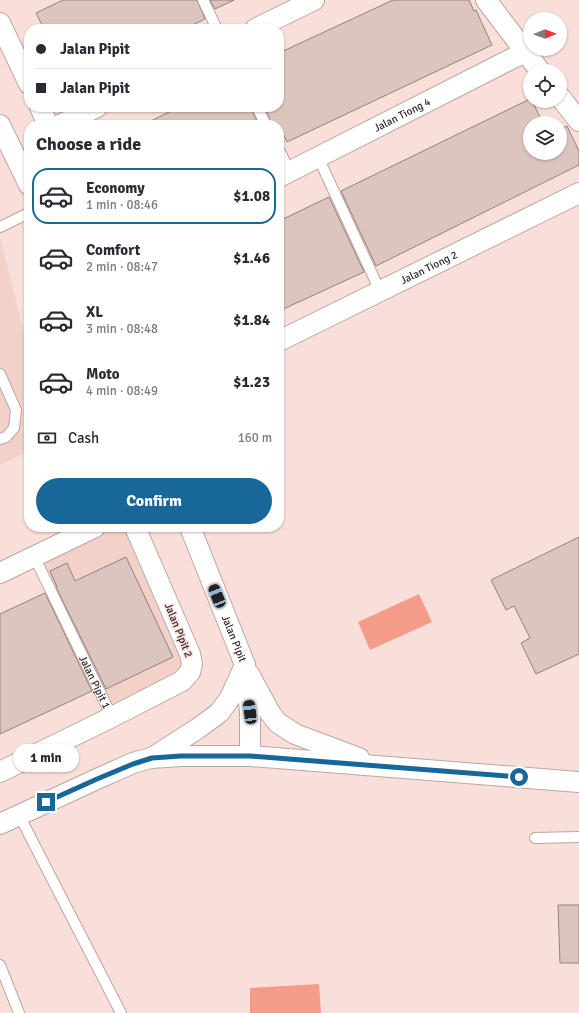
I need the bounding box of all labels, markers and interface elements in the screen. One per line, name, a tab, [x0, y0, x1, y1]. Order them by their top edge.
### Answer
north arrow	[523, 12, 567, 56]
map controls	[523, 12, 567, 160]
text: Jalan Pipit	[60, 40, 130, 58]
button: locate	[523, 64, 567, 108]
text: Jalan Pipit	[60, 79, 130, 97]
street label: Jalan Tiong 4	[372, 95, 433, 135]
button: layers	[523, 116, 567, 160]
text: Choose a ride	[36, 133, 141, 155]
icon: car	[38, 178, 74, 214]
text: Economy	[86, 179, 145, 197]
text: $1.08	[233, 187, 270, 205]
text: 1 min · 08:46	[86, 197, 158, 213]
icon: car	[38, 240, 74, 276]
text: Comfort	[86, 241, 140, 259]
street label: Jalan Tiong 2	[398, 248, 460, 287]
text: $1.46	[233, 249, 270, 267]
text: 2 min · 08:47	[86, 259, 158, 275]
icon: car	[38, 302, 74, 338]
text: XL	[86, 303, 103, 321]
text: $1.84	[233, 311, 270, 329]
text: 3 min · 08:48	[86, 321, 158, 337]
icon: car	[38, 364, 74, 400]
text: Moto	[86, 365, 120, 383]
text: $1.23	[233, 373, 270, 391]
text: 4 min · 08:49	[86, 383, 158, 399]
icon: cash	[36, 427, 58, 449]
text: Cash	[68, 429, 99, 447]
text: 160 m	[238, 430, 272, 446]
button: Confirm	[36, 478, 272, 524]
car	[207, 583, 227, 609]
street label: Jalan Pipit 2	[162, 601, 195, 659]
street label: Jalan Pipit	[219, 613, 249, 664]
street label: Jalan Pipit 1	[76, 653, 113, 711]
car	[243, 699, 257, 725]
callout: 1 min	[13, 744, 79, 772]
text: 1 min	[30, 750, 62, 766]
route start	[510, 768, 528, 786]
route end	[37, 793, 55, 811]

